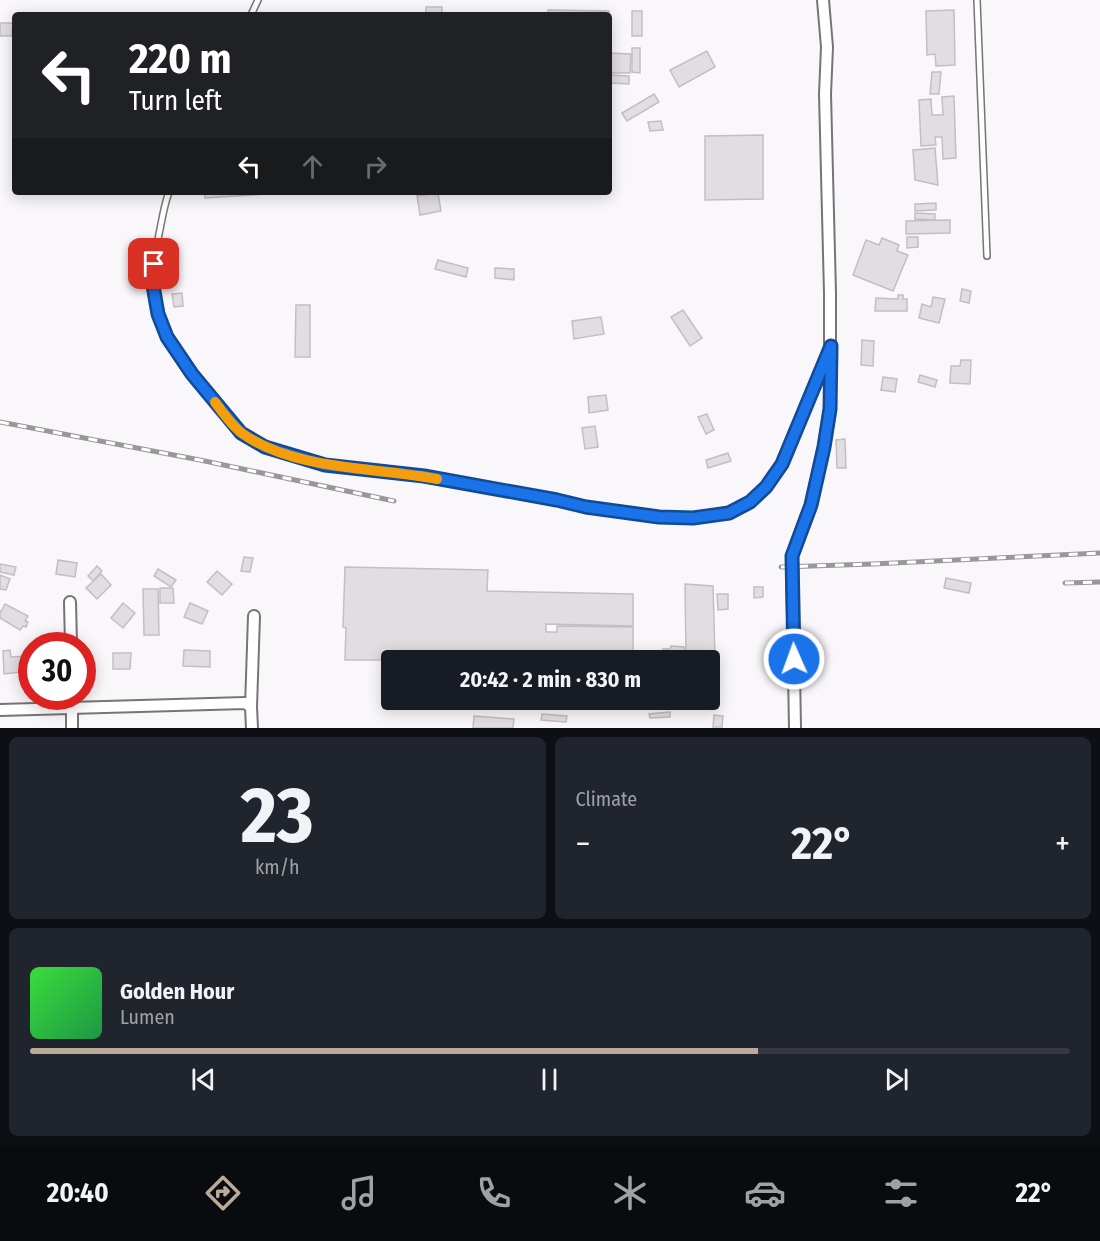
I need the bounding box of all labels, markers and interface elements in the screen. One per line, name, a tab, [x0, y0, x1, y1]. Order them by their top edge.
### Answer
text: 220 m	[129, 34, 232, 84]
icon: left	[30, 36, 108, 114]
text: Turn left	[129, 85, 222, 117]
icon: left	[233, 150, 266, 183]
icon: ahead	[296, 150, 329, 183]
icon: right	[359, 150, 392, 183]
pin	[128, 238, 179, 289]
icon: arrive	[137, 247, 170, 280]
position arrow	[762, 627, 826, 691]
speed limit sign: 30	[18, 632, 96, 710]
text: 20:42 · 2 min · 830 m	[460, 666, 641, 693]
text: 23	[241, 769, 314, 863]
text: Climate	[576, 787, 637, 811]
text: 22°	[791, 817, 854, 871]
text: −	[576, 824, 590, 864]
text: +	[1055, 824, 1070, 864]
text: km/h	[255, 855, 300, 879]
text: Golden Hour	[120, 978, 234, 1005]
text: Lumen	[120, 1005, 175, 1029]
icon: previous	[187, 1063, 220, 1096]
icon: pause	[533, 1063, 566, 1096]
icon: next	[880, 1063, 913, 1096]
icon: directions	[202, 1172, 244, 1214]
icon: music	[338, 1172, 380, 1214]
icon: phone	[473, 1172, 515, 1214]
icon: climate	[609, 1172, 651, 1214]
icon: car	[744, 1172, 786, 1214]
icon: filters	[880, 1172, 922, 1214]
text: 20:40	[47, 1177, 109, 1209]
text: 22°	[1016, 1177, 1053, 1209]

